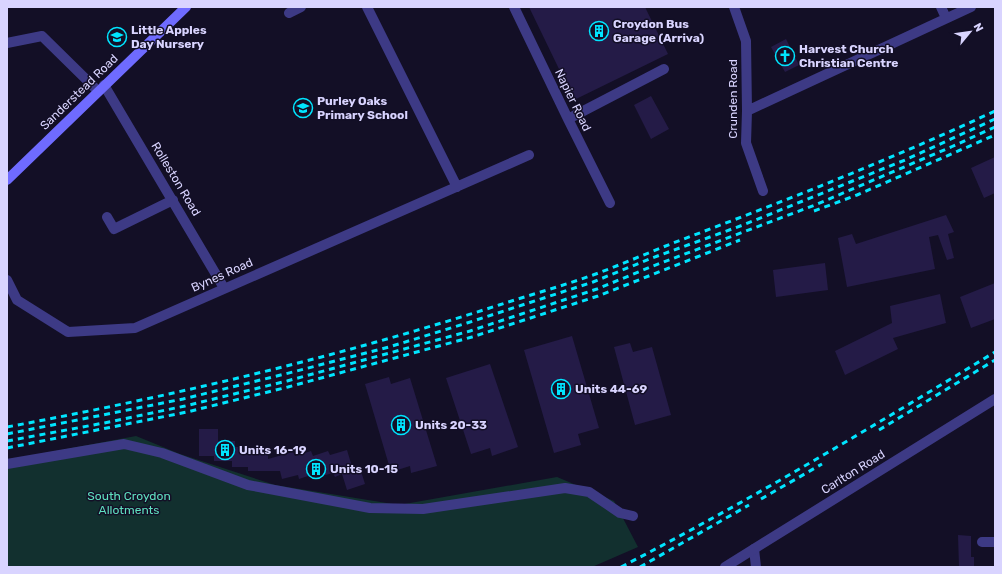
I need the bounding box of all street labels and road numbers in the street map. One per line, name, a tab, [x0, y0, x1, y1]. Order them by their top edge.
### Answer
street label: Sanderstead Road	[37, 51, 121, 133]
street label: Crunden Road	[726, 59, 740, 139]
street label: Napier Road	[552, 67, 594, 133]
street label: Rolleston Road	[148, 140, 204, 218]
street label: Bynes Road	[189, 255, 255, 295]
street label: Carlton Road	[819, 447, 887, 497]

